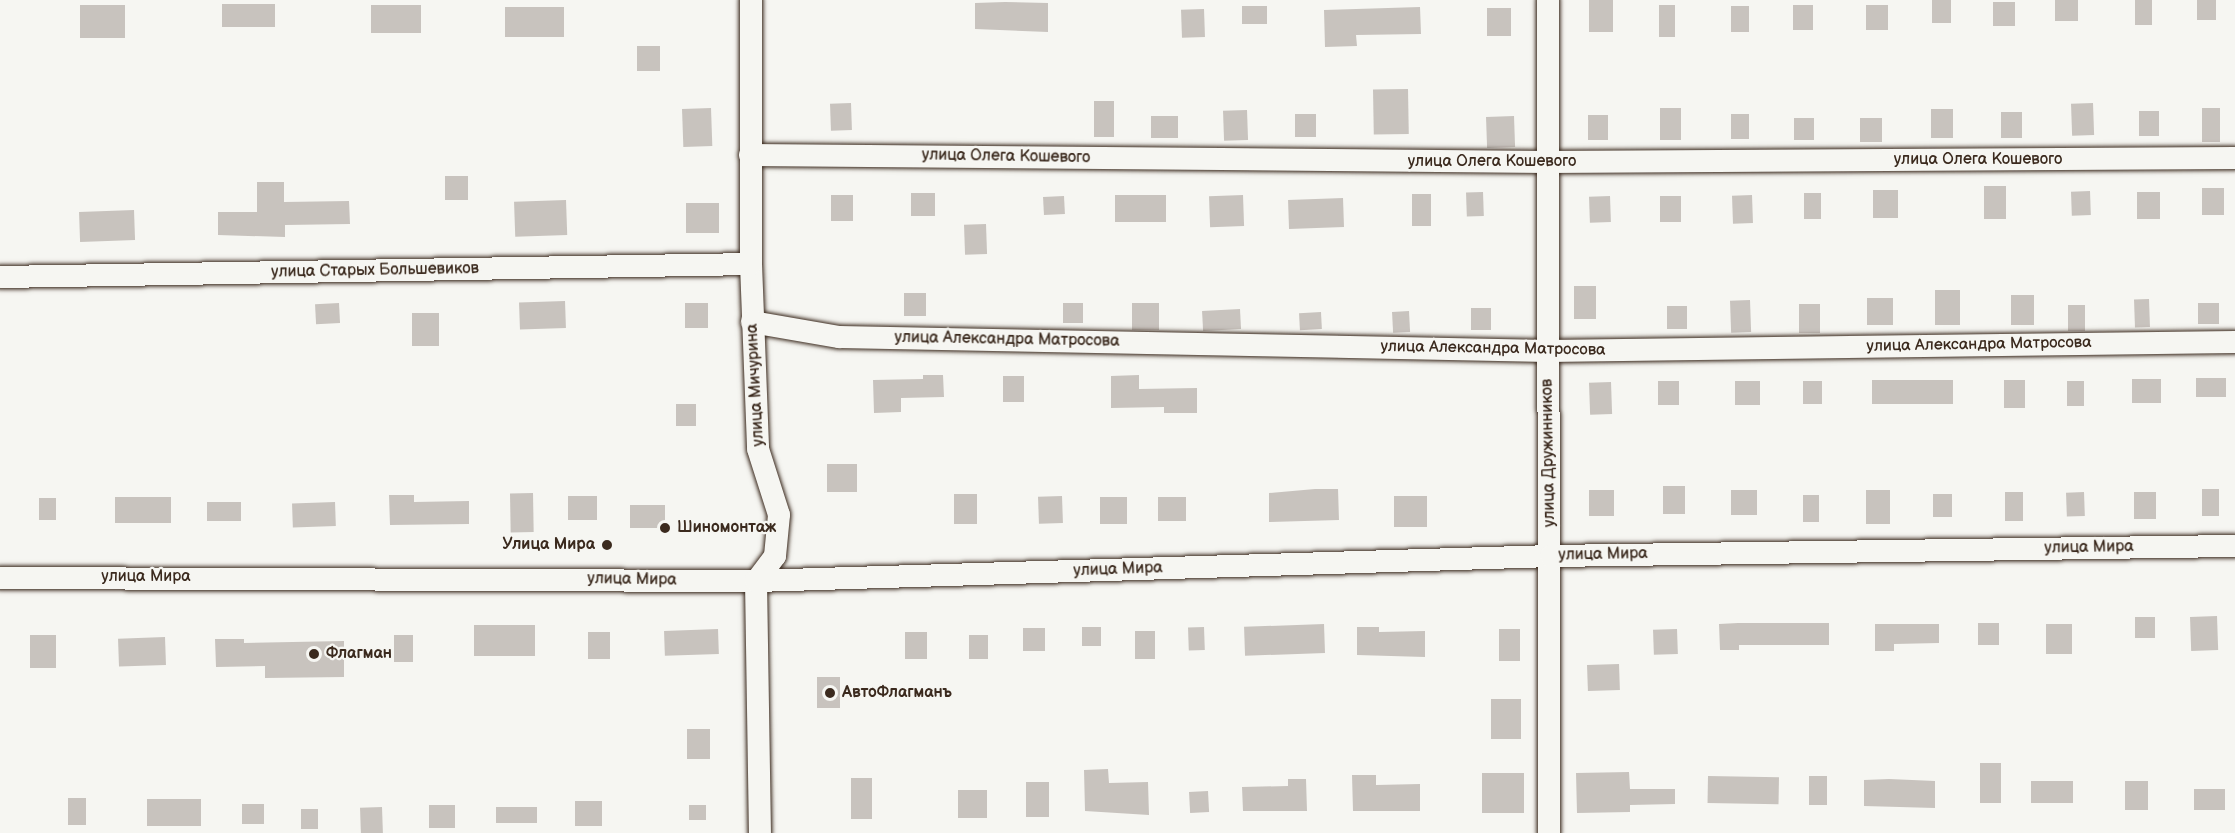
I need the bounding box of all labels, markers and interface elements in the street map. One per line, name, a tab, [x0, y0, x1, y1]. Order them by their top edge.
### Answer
street label: улица Олега Кошевого	[922, 146, 1090, 168]
street label: улица Олега Кошевого	[1894, 150, 2062, 170]
street label: улица Олега Кошевого	[1408, 152, 1576, 172]
street label: улица Старых Большевиков	[271, 260, 479, 282]
street label: улица Мичурина	[743, 323, 769, 447]
street label: улица Александра Матросова	[894, 328, 1120, 352]
street label: улица Александра Матросова	[1866, 333, 2092, 357]
street label: улица Александра Матросова	[1380, 337, 1606, 361]
street label: улица Дружинников	[1538, 379, 1560, 527]
place label: Шиномонтаж	[677, 518, 776, 538]
marker: Шиномонтаж	[658, 521, 672, 535]
place label: Улица Мира	[502, 535, 595, 555]
marker: Улица Мира	[600, 538, 614, 552]
street label: улица Мира	[2044, 538, 2134, 558]
street label: улица Мира	[1558, 545, 1648, 565]
street label: улица Мира	[1073, 559, 1163, 581]
street label: улица Мира	[101, 567, 191, 587]
street label: улица Мира	[587, 570, 677, 590]
place label: Флагман	[326, 644, 392, 664]
marker: Флагман	[307, 647, 321, 661]
place label: АвтоФлагманъ	[842, 683, 952, 703]
marker: АвтоФлагманъ	[823, 686, 837, 700]

